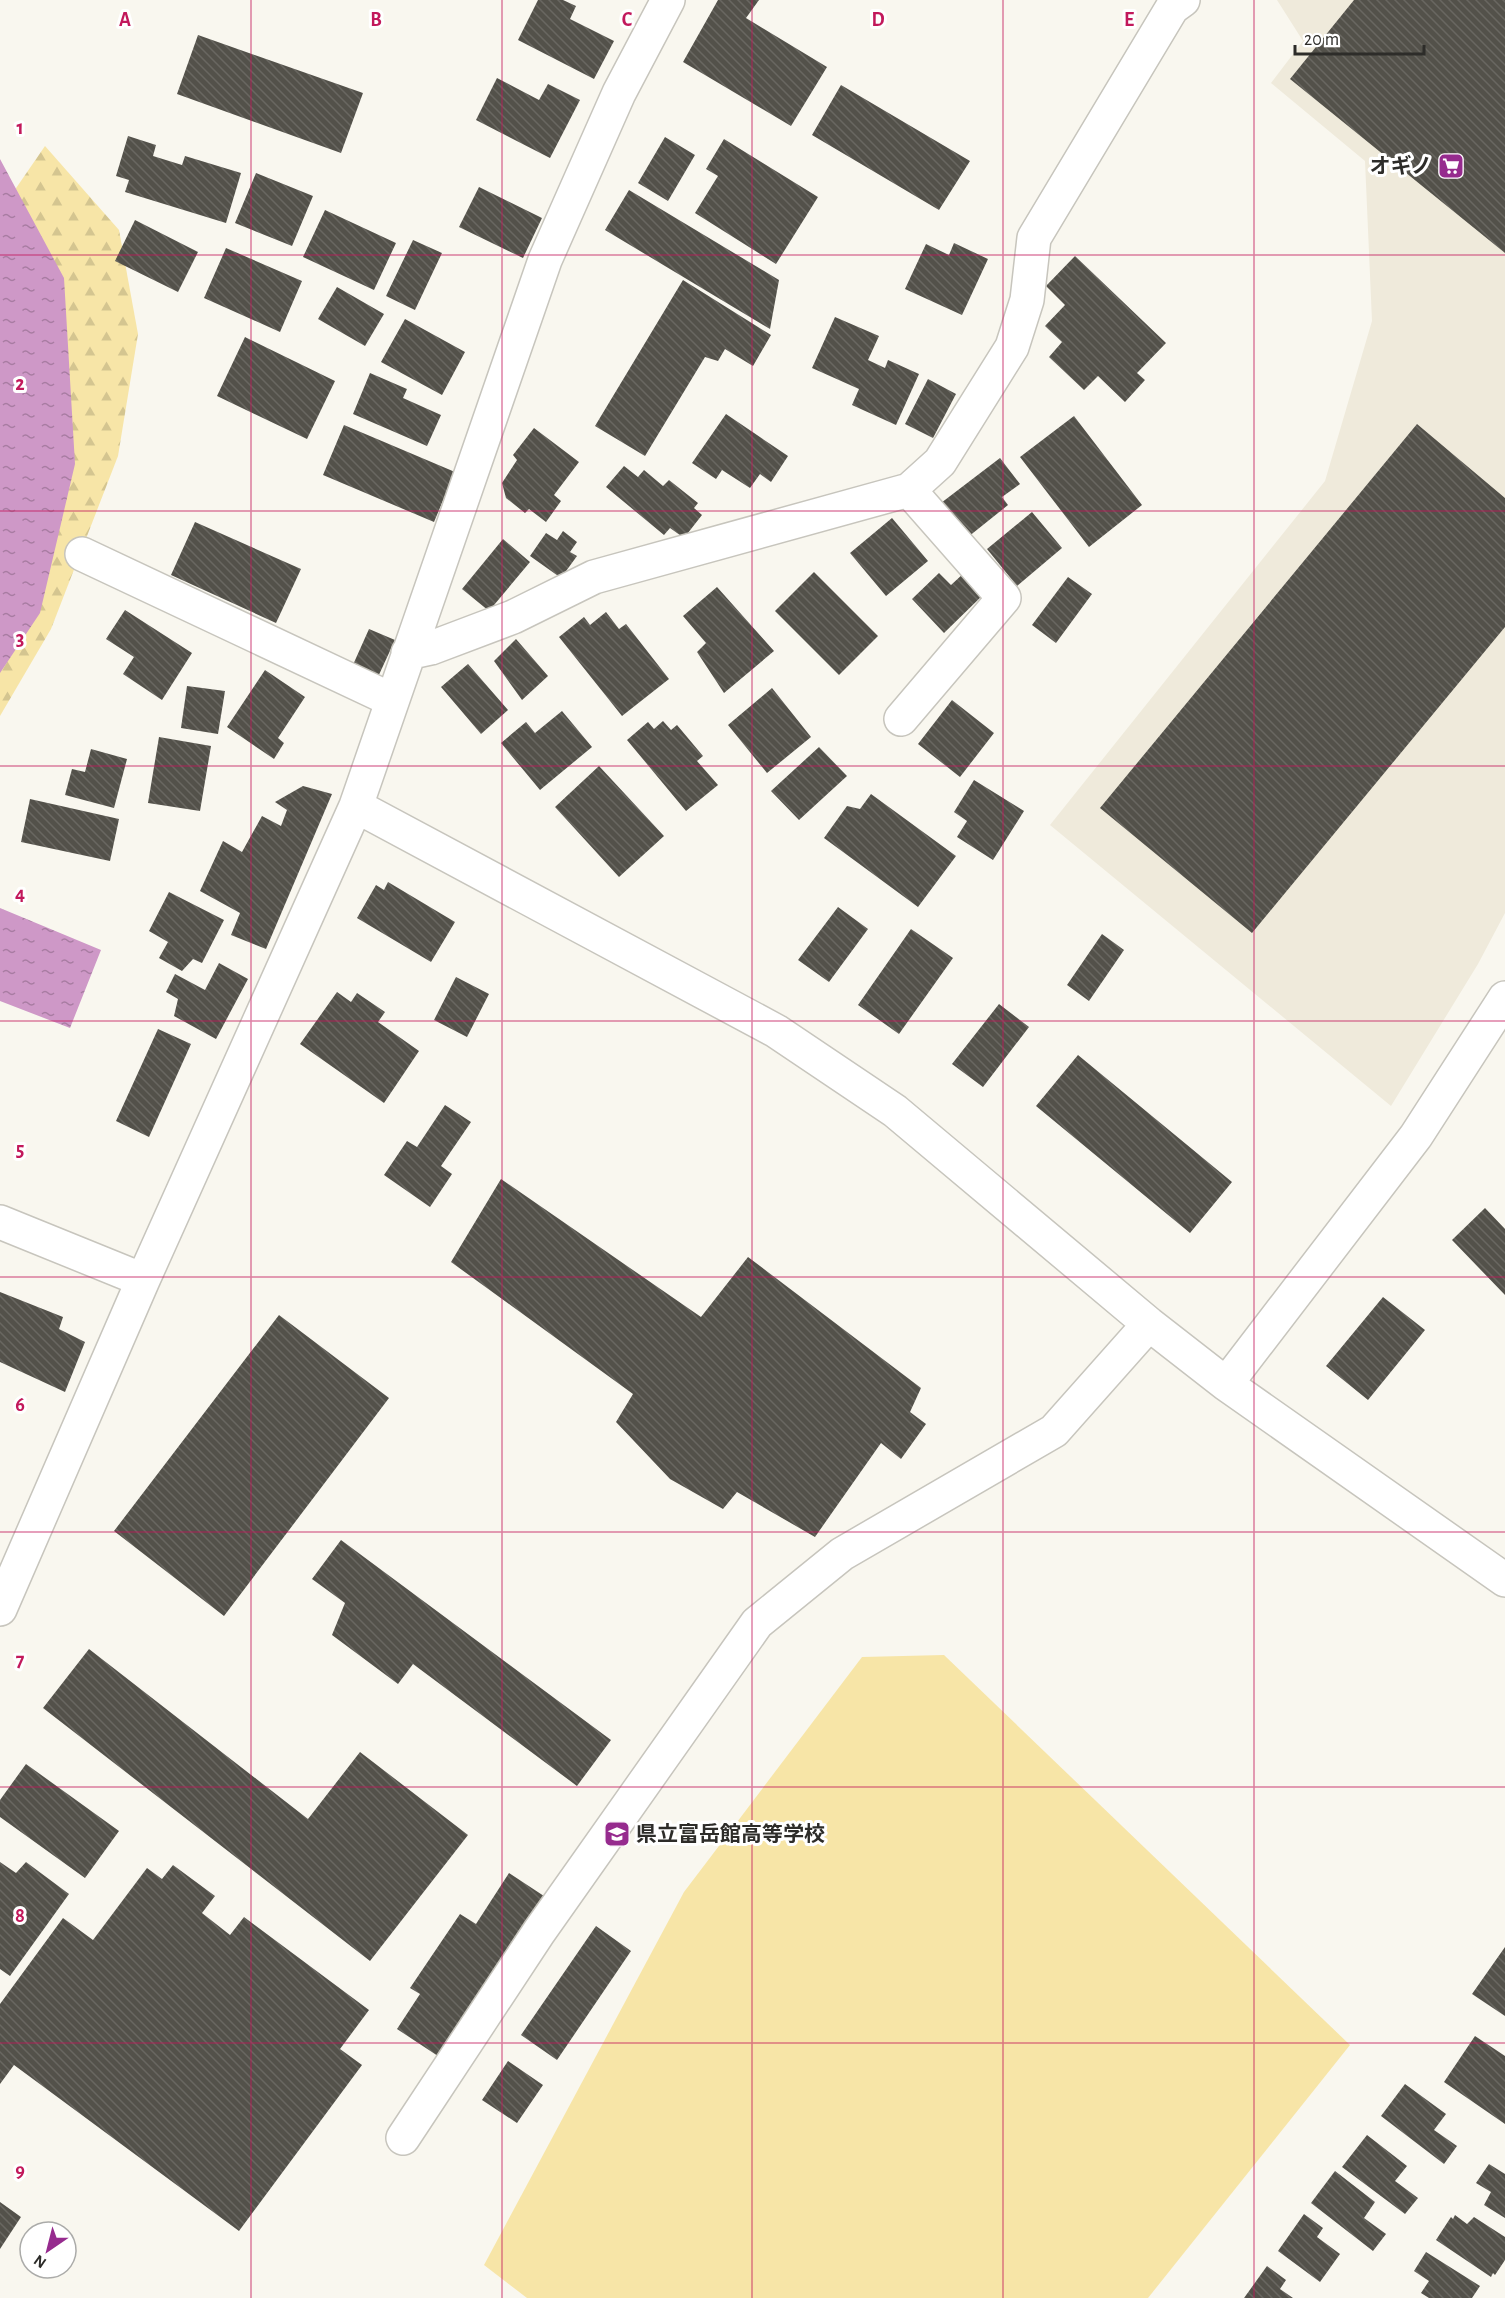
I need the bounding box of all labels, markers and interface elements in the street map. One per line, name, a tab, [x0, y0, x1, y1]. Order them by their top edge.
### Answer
text: A	[119, 10, 131, 30]
text: B	[370, 10, 382, 30]
text: C	[622, 10, 633, 30]
text: D	[871, 10, 885, 30]
text: E	[1124, 10, 1134, 30]
scale bar	[1295, 18, 1424, 56]
text: 20 m	[1304, 31, 1339, 49]
text: 1	[16, 118, 24, 138]
supermarket icon: オギノ	[1436, 151, 1466, 181]
place label: オギノ	[1370, 154, 1432, 177]
text: 2	[15, 374, 25, 394]
text: 3	[16, 629, 24, 649]
text: 4	[15, 884, 25, 904]
text: 5	[16, 1140, 24, 1160]
text: 6	[15, 1395, 25, 1415]
text: 7	[16, 1650, 25, 1670]
school or university icon: 県立富岳館高等学校	[602, 1819, 632, 1849]
place label: 県立富岳館高等学校	[636, 1823, 825, 1845]
text: 8	[15, 1906, 25, 1926]
text: 9	[15, 2161, 25, 2181]
north arrow	[18, 2220, 78, 2280]
text: N	[31, 2252, 49, 2271]

